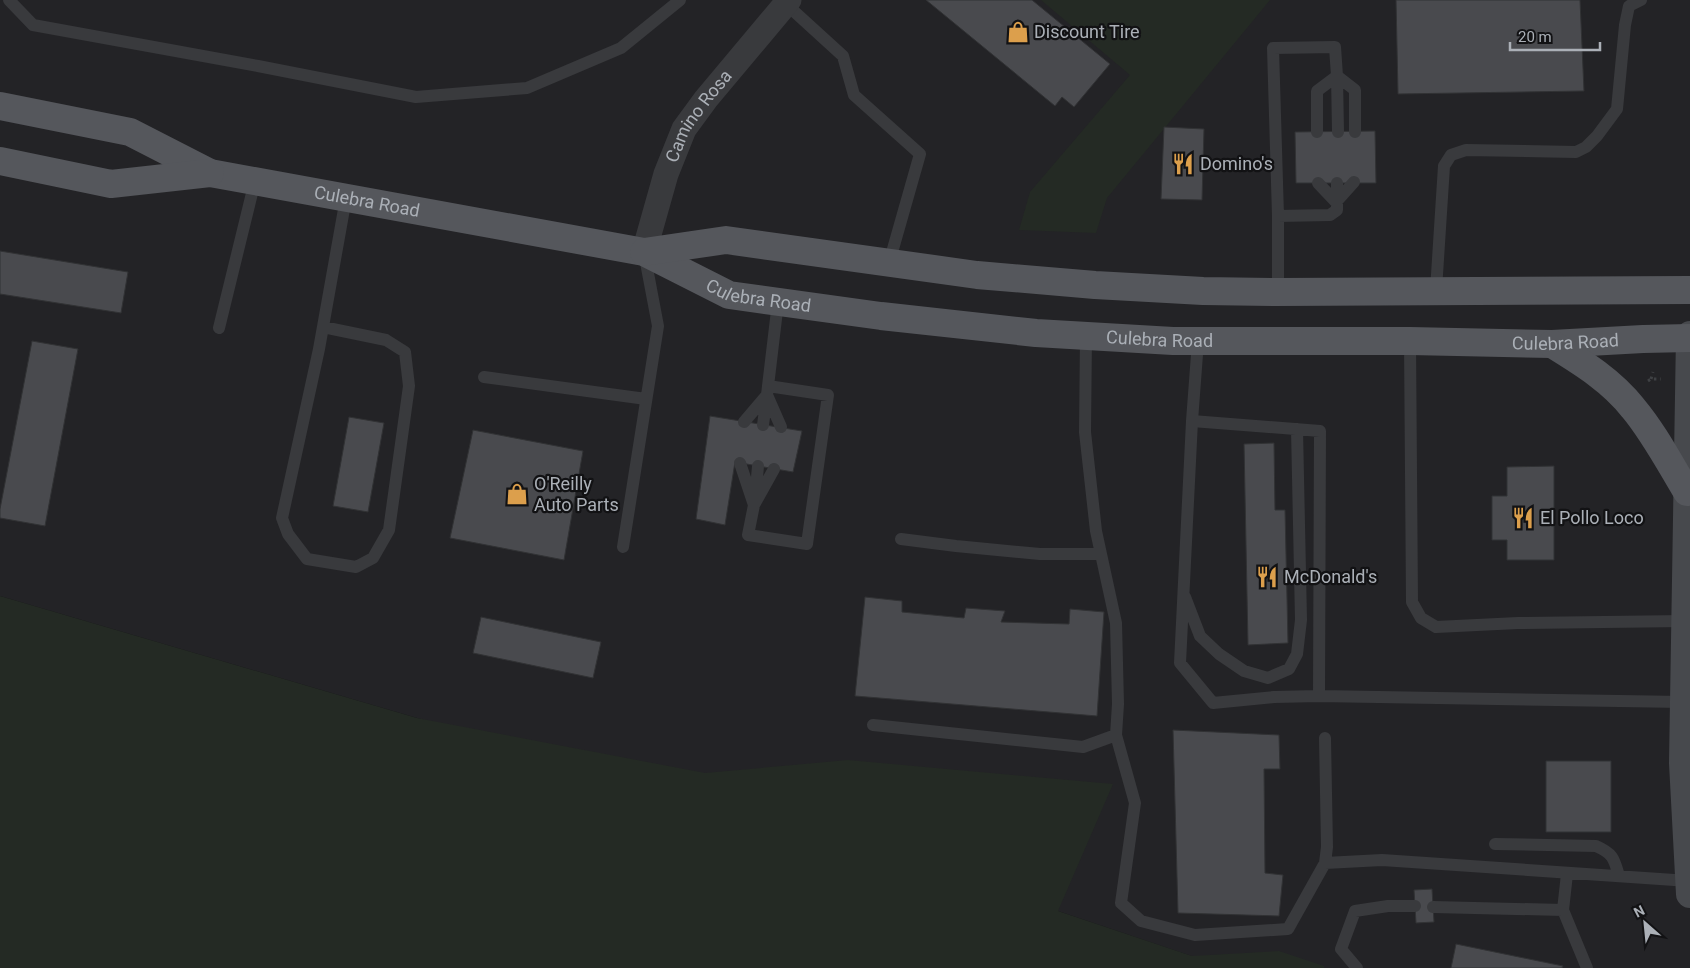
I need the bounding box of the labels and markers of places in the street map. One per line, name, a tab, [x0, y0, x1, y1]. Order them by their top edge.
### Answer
shop icon: Discount Tire	[1005, 19, 1031, 45]
place label: Discount Tire	[1034, 21, 1140, 42]
restaurant icon: Domino's	[1170, 151, 1196, 177]
place label: Domino's	[1200, 153, 1273, 174]
place label: O'Reilly Auto Parts	[534, 473, 619, 515]
shop icon: O'Reilly Auto Parts	[504, 481, 530, 507]
restaurant icon: El Pollo Loco	[1510, 505, 1536, 531]
place label: El Pollo Loco	[1540, 507, 1644, 528]
restaurant icon: McDonald's	[1254, 564, 1280, 590]
place label: McDonald's	[1284, 566, 1377, 587]

